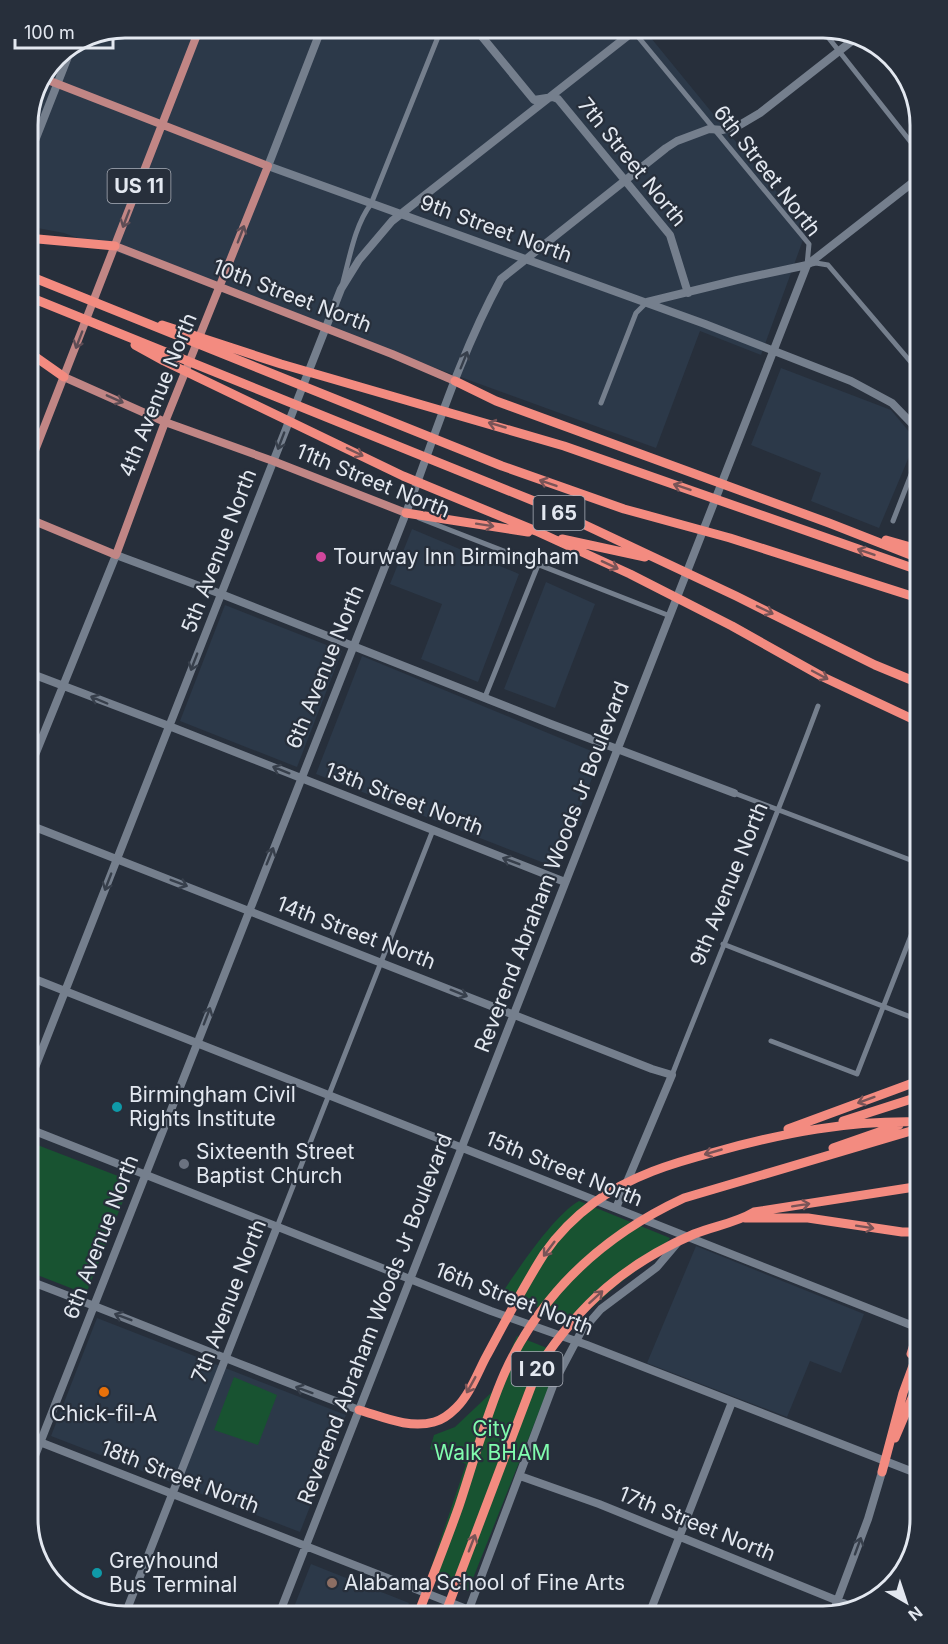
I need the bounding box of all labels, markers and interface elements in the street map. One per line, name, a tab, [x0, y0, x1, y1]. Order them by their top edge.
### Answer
scale bar	[15, 12, 112, 50]
text: 100 m	[24, 22, 75, 43]
street label: 7th Street North	[573, 92, 692, 231]
street label: 6th Street North	[708, 100, 826, 241]
road number: US 11	[108, 169, 170, 203]
street label: 9th Street North	[417, 189, 575, 268]
one-way arrow	[120, 209, 131, 228]
one-way arrow	[236, 225, 247, 243]
street label: 10th Street North	[209, 254, 375, 337]
street label: 4th Avenue North	[113, 309, 202, 480]
one-way arrow	[72, 330, 83, 349]
one-way arrow	[459, 352, 470, 370]
one-way arrow	[105, 394, 123, 406]
one-way arrow	[488, 419, 507, 431]
one-way arrow	[275, 431, 286, 450]
street label: 11th Street North	[293, 438, 454, 523]
one-way arrow	[346, 447, 364, 459]
street label: 5th Avenue North	[176, 465, 261, 636]
one-way arrow	[540, 476, 558, 487]
one-way arrow	[673, 481, 692, 492]
road number: I 65	[534, 496, 584, 530]
one-way arrow	[474, 520, 494, 531]
place label: Tourway Inn Birmingham	[333, 544, 579, 569]
one-way arrow	[857, 545, 876, 556]
marker: Tourway Inn Birmingham	[314, 550, 328, 564]
one-way arrow	[601, 560, 619, 571]
street label: 6th Avenue North	[280, 582, 369, 752]
one-way arrow	[755, 605, 773, 616]
one-way arrow	[188, 652, 199, 670]
one-way arrow	[811, 670, 829, 681]
street label: Reverend Abraham Woods Jr Boulevard	[469, 678, 634, 1056]
one-way arrow	[90, 694, 108, 705]
street label: 13th Street North	[321, 757, 487, 840]
one-way arrow	[272, 764, 290, 775]
street label: 9th Avenue North	[684, 798, 773, 969]
one-way arrow	[265, 847, 276, 865]
one-way arrow	[502, 854, 521, 865]
one-way arrow	[102, 872, 113, 891]
one-way arrow	[170, 878, 188, 889]
street label: 14th Street North	[273, 891, 439, 974]
one-way arrow	[450, 988, 468, 999]
one-way arrow	[202, 1007, 213, 1026]
place label: Birmingham Civil Rights Institute	[129, 1082, 296, 1131]
one-way arrow	[857, 1095, 876, 1106]
marker: Birmingham Civil Rights Institute	[110, 1100, 124, 1114]
street label: 15th Street North	[482, 1126, 647, 1212]
street label: Reverend Abraham Woods Jr Boulevard	[292, 1130, 457, 1508]
place label: Sixteenth Street Baptist Church	[196, 1139, 355, 1188]
one-way arrow	[704, 1147, 723, 1158]
street label: 6th Avenue North	[58, 1151, 143, 1322]
marker: Sixteenth Street Baptist Church	[177, 1157, 191, 1171]
one-way arrow	[791, 1199, 810, 1210]
street label: 7th Avenue North	[186, 1216, 271, 1386]
one-way arrow	[855, 1221, 875, 1232]
one-way arrow	[543, 1240, 555, 1256]
street label: 16th Street North	[431, 1257, 597, 1340]
one-way arrow	[588, 1290, 603, 1304]
one-way arrow	[114, 1310, 133, 1321]
road number: I 20	[512, 1352, 562, 1386]
one-way arrow	[465, 1376, 477, 1393]
one-way arrow	[295, 1383, 314, 1394]
marker: Chick-fil-A	[97, 1385, 111, 1399]
place label: Chick-fil-A	[51, 1401, 157, 1426]
park label: City Walk BHAM	[434, 1416, 550, 1465]
street label: 18th Street North	[97, 1435, 263, 1518]
street label: 17th Street North	[615, 1481, 779, 1566]
one-way arrow	[467, 1534, 478, 1552]
one-way arrow	[854, 1537, 865, 1556]
place label: Greyhound Bus Terminal	[109, 1548, 237, 1597]
marker: Greyhound Bus Terminal	[90, 1566, 104, 1580]
place label: Alabama School of Fine Arts	[344, 1570, 625, 1595]
north arrow	[876, 1572, 936, 1632]
marker: Alabama School of Fine Arts	[325, 1576, 339, 1590]
text: N	[904, 1602, 926, 1625]

